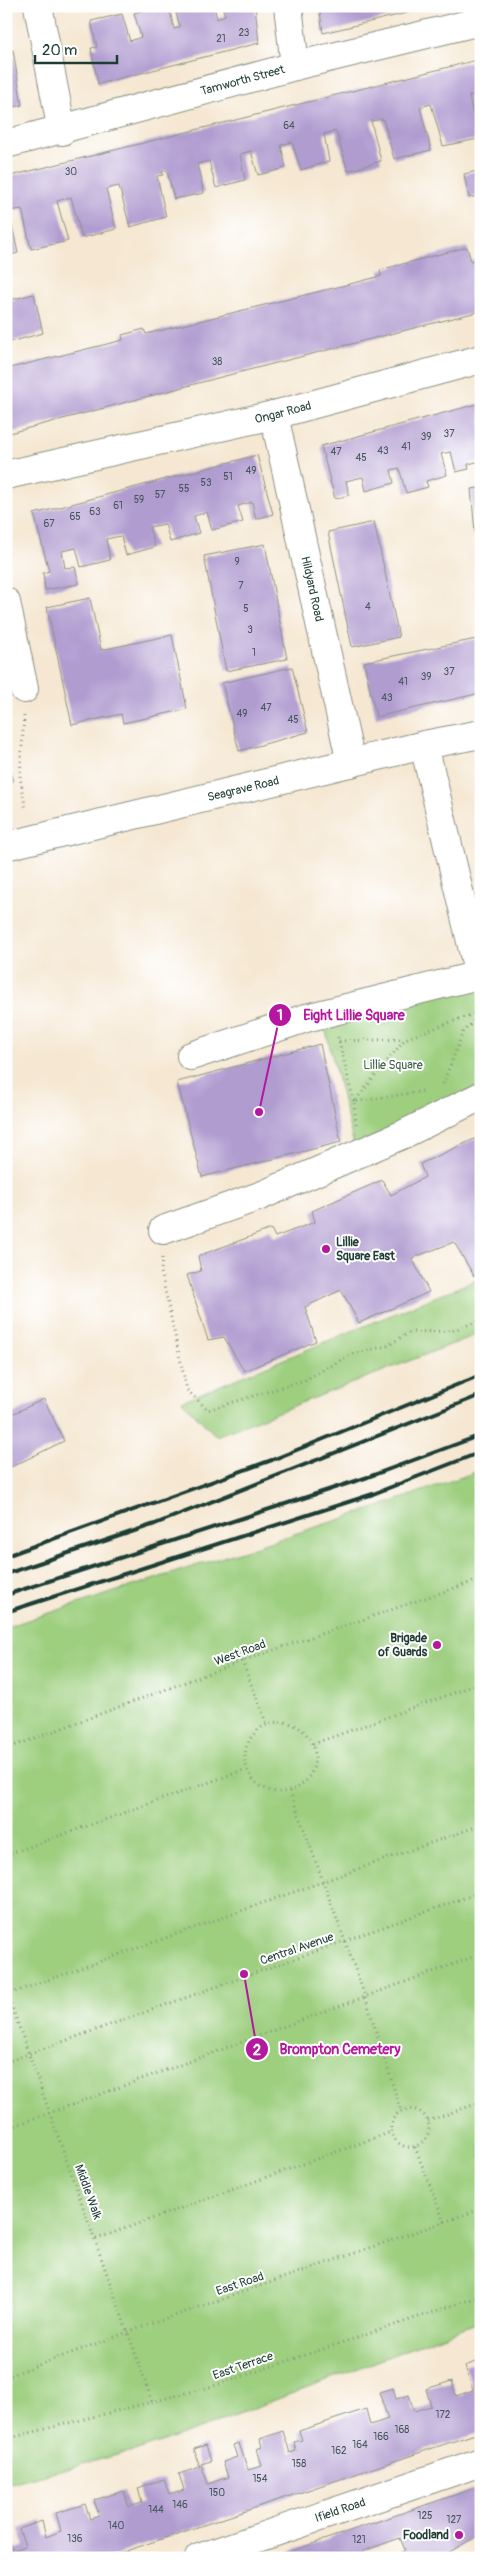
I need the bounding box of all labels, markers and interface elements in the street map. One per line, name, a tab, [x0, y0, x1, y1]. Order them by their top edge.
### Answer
house number: 23	[239, 27, 250, 39]
scale bar	[35, 32, 118, 64]
house number: 21	[216, 33, 226, 45]
text: 20 m	[42, 41, 77, 60]
street label: Tamworth Street	[199, 62, 287, 99]
house number: 64	[283, 120, 295, 132]
house number: 30	[65, 166, 77, 178]
house number: 38	[212, 356, 222, 368]
street label: Ongar Road	[253, 398, 313, 427]
house number: 37	[444, 428, 455, 440]
house number: 39	[421, 431, 431, 443]
house number: 41	[401, 441, 411, 453]
house number: 43	[377, 445, 389, 457]
house number: 47	[330, 446, 342, 458]
house number: 45	[355, 452, 367, 464]
house number: 49	[246, 465, 256, 477]
house number: 51	[223, 471, 233, 483]
house number: 53	[201, 477, 212, 489]
house number: 55	[179, 483, 189, 495]
house number: 57	[155, 489, 166, 501]
house number: 59	[134, 494, 144, 506]
house number: 61	[113, 500, 123, 512]
house number: 63	[89, 506, 101, 518]
house number: 65	[69, 511, 81, 523]
house number: 67	[43, 518, 55, 530]
street label: Hildyard Road	[298, 555, 327, 623]
house number: 9	[234, 556, 240, 568]
house number: 7	[238, 580, 244, 592]
house number: 4	[365, 601, 371, 613]
house number: 5	[243, 603, 249, 615]
house number: 3	[247, 624, 253, 636]
house number: 1	[252, 647, 256, 659]
house number: 37	[444, 666, 455, 678]
house number: 39	[421, 671, 431, 683]
house number: 41	[398, 676, 408, 688]
house number: 43	[381, 692, 393, 704]
house number: 47	[260, 702, 272, 714]
house number: 49	[237, 708, 247, 720]
house number: 45	[287, 714, 299, 726]
street label: Seagrave Road	[206, 773, 281, 805]
callout: Eight Lillie Square	[268, 1000, 414, 1029]
text: 1	[277, 1006, 283, 1025]
text: Eight Lillie Square	[303, 1007, 406, 1024]
park label: Lillie Square	[363, 1058, 423, 1073]
place label: Lillie Square East	[336, 1235, 396, 1264]
marker: Lillie Square East	[320, 1243, 332, 1255]
place label: Brigade of Guards	[377, 1631, 428, 1660]
street label: West Road	[212, 1637, 268, 1669]
marker: Brigade of Guards	[431, 1639, 443, 1651]
street label: Central Avenue	[258, 1929, 336, 1969]
callout: Brompton Cemetery	[244, 2035, 410, 2064]
text: 2	[253, 2041, 261, 2060]
text: Brompton Cemetery	[279, 2041, 401, 2058]
street label: Middle Walk	[71, 2162, 105, 2222]
street label: East Road	[214, 2269, 266, 2299]
street label: East Terrace	[211, 2349, 275, 2383]
house number: 172	[436, 2409, 451, 2421]
house number: 168	[395, 2424, 409, 2436]
house number: 166	[373, 2431, 389, 2443]
house number: 164	[352, 2439, 368, 2451]
house number: 162	[331, 2445, 347, 2457]
house number: 158	[292, 2458, 306, 2470]
house number: 154	[252, 2473, 268, 2485]
house number: 150	[209, 2487, 225, 2499]
street label: Ifield Road	[313, 2494, 367, 2526]
house number: 146	[172, 2499, 188, 2511]
house number: 144	[148, 2504, 164, 2516]
house number: 125	[418, 2510, 432, 2522]
house number: 127	[447, 2514, 462, 2526]
house number: 140	[108, 2520, 124, 2532]
place label: Foodland	[403, 2528, 449, 2543]
marker: Foodland	[453, 2529, 465, 2541]
house number: 136	[67, 2533, 83, 2545]
house number: 121	[352, 2534, 366, 2546]

